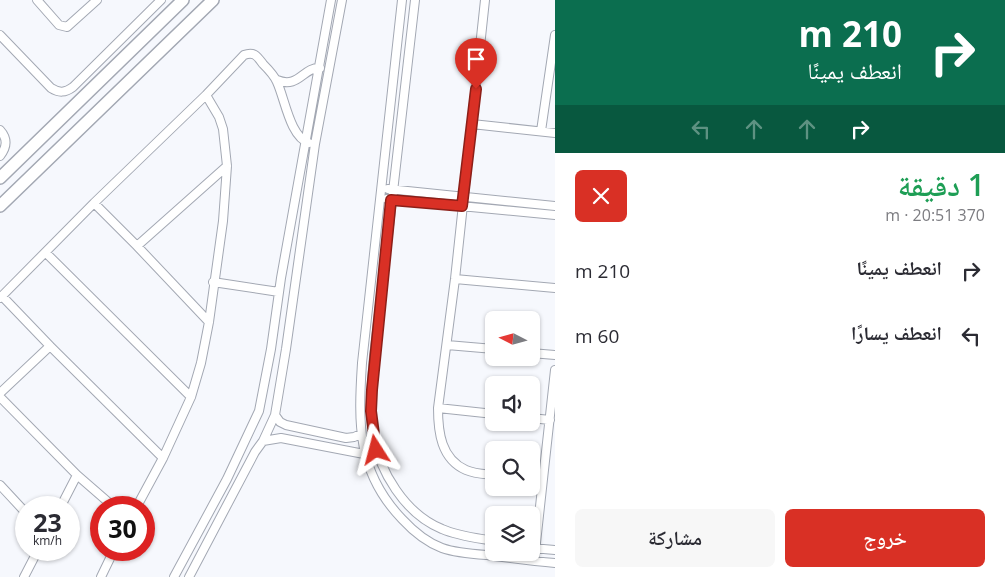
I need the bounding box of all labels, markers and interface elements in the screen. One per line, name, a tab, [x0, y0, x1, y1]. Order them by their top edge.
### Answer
text: 210 m	[798, 10, 902, 57]
icon: right	[920, 20, 985, 85]
pin	[455, 38, 497, 89]
icon: arrive	[462, 45, 490, 73]
text: انعطف يمينًا	[808, 55, 902, 85]
icon: left	[687, 115, 715, 143]
icon: ahead	[740, 115, 768, 143]
icon: ahead	[793, 115, 821, 143]
icon: right	[846, 115, 874, 143]
text: 1 دقيقة	[898, 164, 985, 205]
button: close	[575, 170, 627, 222]
text: 370 m · 20:51	[885, 204, 985, 226]
text: انعطف يمينًا	[856, 255, 942, 281]
icon: right	[957, 257, 985, 285]
text: 210 m	[575, 258, 630, 284]
north arrow	[485, 311, 540, 366]
map controls	[485, 311, 540, 561]
text: انعطف يسارًا	[851, 320, 942, 346]
icon: left	[957, 322, 985, 350]
text: 60 m	[575, 323, 619, 349]
button: sound	[485, 376, 540, 431]
position arrow	[349, 423, 401, 475]
button: search	[485, 441, 540, 496]
speed limit sign: 30	[90, 496, 155, 561]
text: 23	[33, 505, 62, 539]
button: layers	[485, 506, 540, 561]
button: مشاركة	[575, 509, 775, 567]
button: خروج	[785, 509, 985, 567]
text: km/h	[33, 532, 62, 549]

